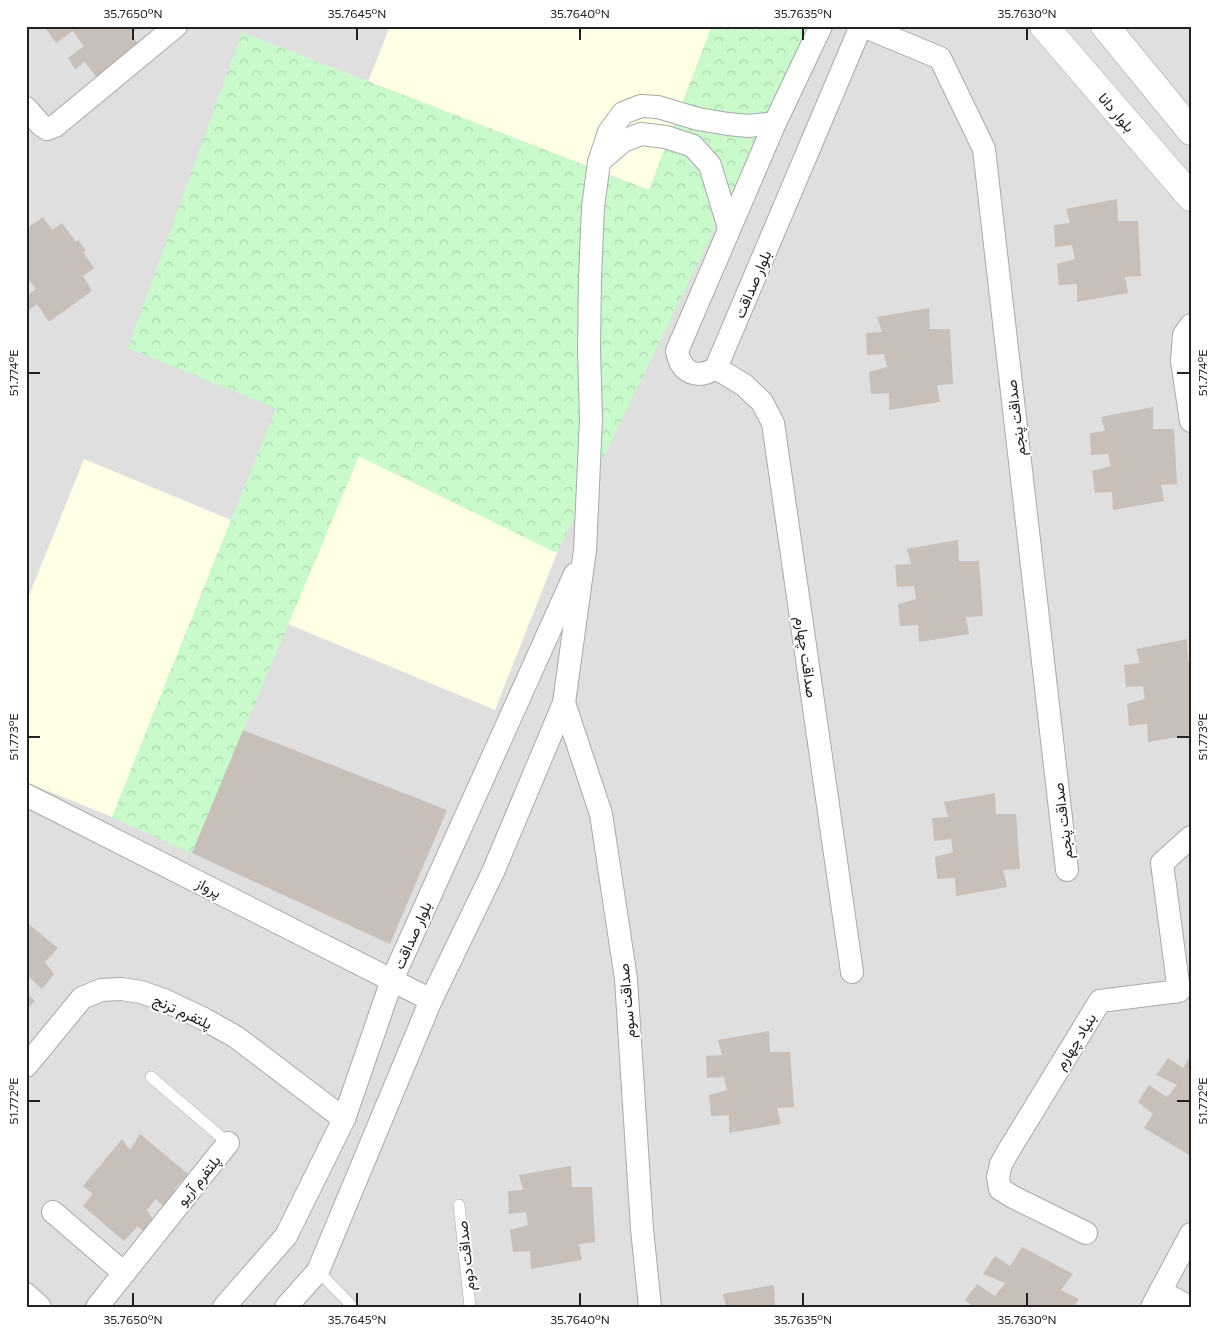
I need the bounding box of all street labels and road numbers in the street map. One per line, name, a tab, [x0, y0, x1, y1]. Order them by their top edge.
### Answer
street label: بلوار دانا	[1094, 89, 1139, 136]
street label: بلوار صداقت	[730, 247, 775, 321]
street label: صداقت پنجم	[1001, 378, 1031, 457]
street label: صداقت چهارم	[790, 615, 822, 699]
street label: صداقت پنجم	[1048, 781, 1078, 860]
street label: پرواز	[192, 873, 225, 903]
street label: بلوار صداقت	[389, 898, 436, 972]
street label: صداقت سوم	[614, 963, 640, 1039]
street label: پلتفرم ترنج	[150, 990, 215, 1035]
street label: بنیاد چهارم	[1051, 1009, 1101, 1074]
street label: پلتفرم آریو	[172, 1151, 225, 1210]
street label: صداقت دوم	[452, 1220, 480, 1292]

